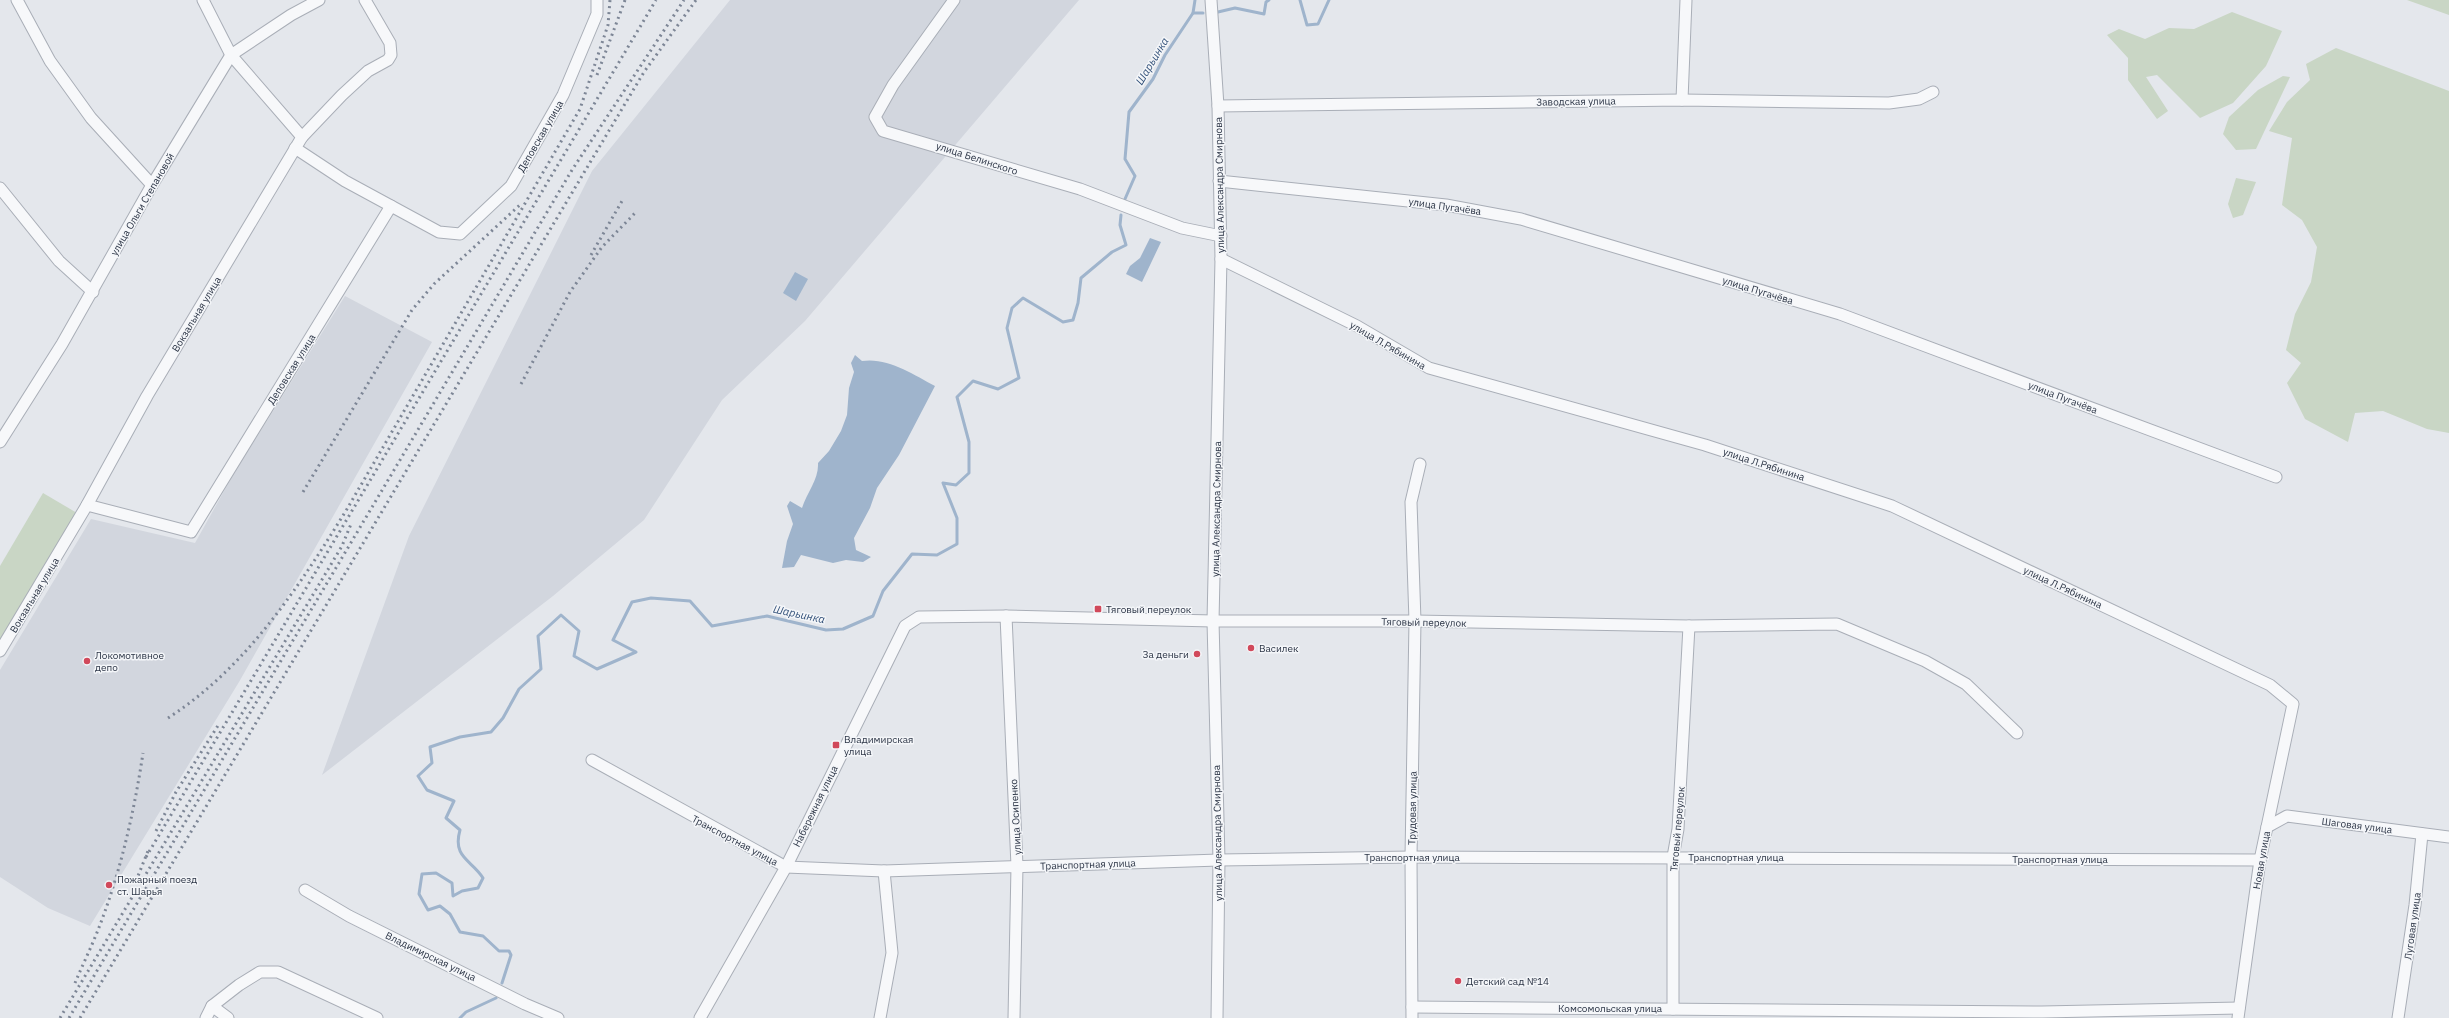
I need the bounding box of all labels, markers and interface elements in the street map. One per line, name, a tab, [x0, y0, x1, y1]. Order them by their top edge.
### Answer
water label: Шарьинка	[1132, 35, 1172, 87]
street label: Заводская улица	[1536, 94, 1617, 109]
street label: Деповская улица	[515, 97, 567, 174]
street label: улица Александра Смирнова	[1212, 116, 1227, 253]
street label: улица Белинского	[934, 139, 1020, 178]
street label: улица Ольги Степановой	[108, 151, 177, 258]
street label: улица Пугачёва	[1408, 195, 1483, 218]
street label: Вокзальная улица	[169, 274, 224, 354]
street label: улица Пугачёва	[1721, 274, 1795, 308]
street label: улица Л.Рябинина	[1347, 318, 1429, 373]
street label: Деповская улица	[265, 331, 319, 407]
street label: улица Пугачёва	[2026, 378, 2100, 417]
street label: улица Александра Смирнова	[1209, 440, 1224, 577]
street label: улица Л.Рябинина	[1721, 445, 1807, 484]
street label: Вокзальная улица	[7, 555, 62, 635]
street label: улица Л.Рябинина	[2021, 564, 2105, 612]
water label: Шарьинка	[772, 602, 826, 626]
place label: Тяговый переулок	[1106, 603, 1192, 616]
marker: Тяговый переулок	[1093, 604, 1103, 614]
street label: Тяговый переулок	[1381, 615, 1467, 630]
place label: Василек	[1259, 642, 1299, 655]
marker: Василек	[1246, 643, 1256, 653]
place label: За деньги	[1143, 648, 1189, 661]
place label: Локомотивное депо	[95, 649, 164, 674]
marker: За деньги	[1192, 649, 1202, 659]
marker: Локомотивное депо	[82, 656, 92, 666]
place label: Владимирская улица	[844, 733, 913, 758]
marker: Владимирская улица	[831, 740, 841, 750]
street label: Набережная улица	[790, 763, 841, 849]
street label: улица Александра Смирнова	[1210, 764, 1225, 901]
street label: Трудовая улица	[1405, 770, 1420, 845]
street label: улица Осипенко	[1007, 778, 1024, 855]
street label: Тяговый переулок	[1667, 785, 1688, 872]
street label: Транспортная улица	[689, 812, 781, 869]
street label: Шаговая улица	[2321, 815, 2394, 836]
street label: Новая улица	[2250, 829, 2273, 890]
street label: Транспортная улица	[1364, 851, 1460, 864]
street label: Транспортная улица	[1688, 851, 1784, 864]
street label: Транспортная улица	[2012, 853, 2108, 866]
street label: Транспортная улица	[1040, 856, 1137, 873]
place label: Пожарный поезд ст. Шарья	[117, 873, 197, 898]
marker: Пожарный поезд ст. Шарья	[104, 880, 114, 890]
street label: Луговая улица	[2401, 891, 2424, 961]
street label: Владимирская улица	[383, 929, 479, 984]
place label: Детский сад №14	[1466, 975, 1549, 988]
marker: Детский сад №14	[1453, 976, 1463, 986]
street label: Комсомольская улица	[1558, 1002, 1663, 1015]

